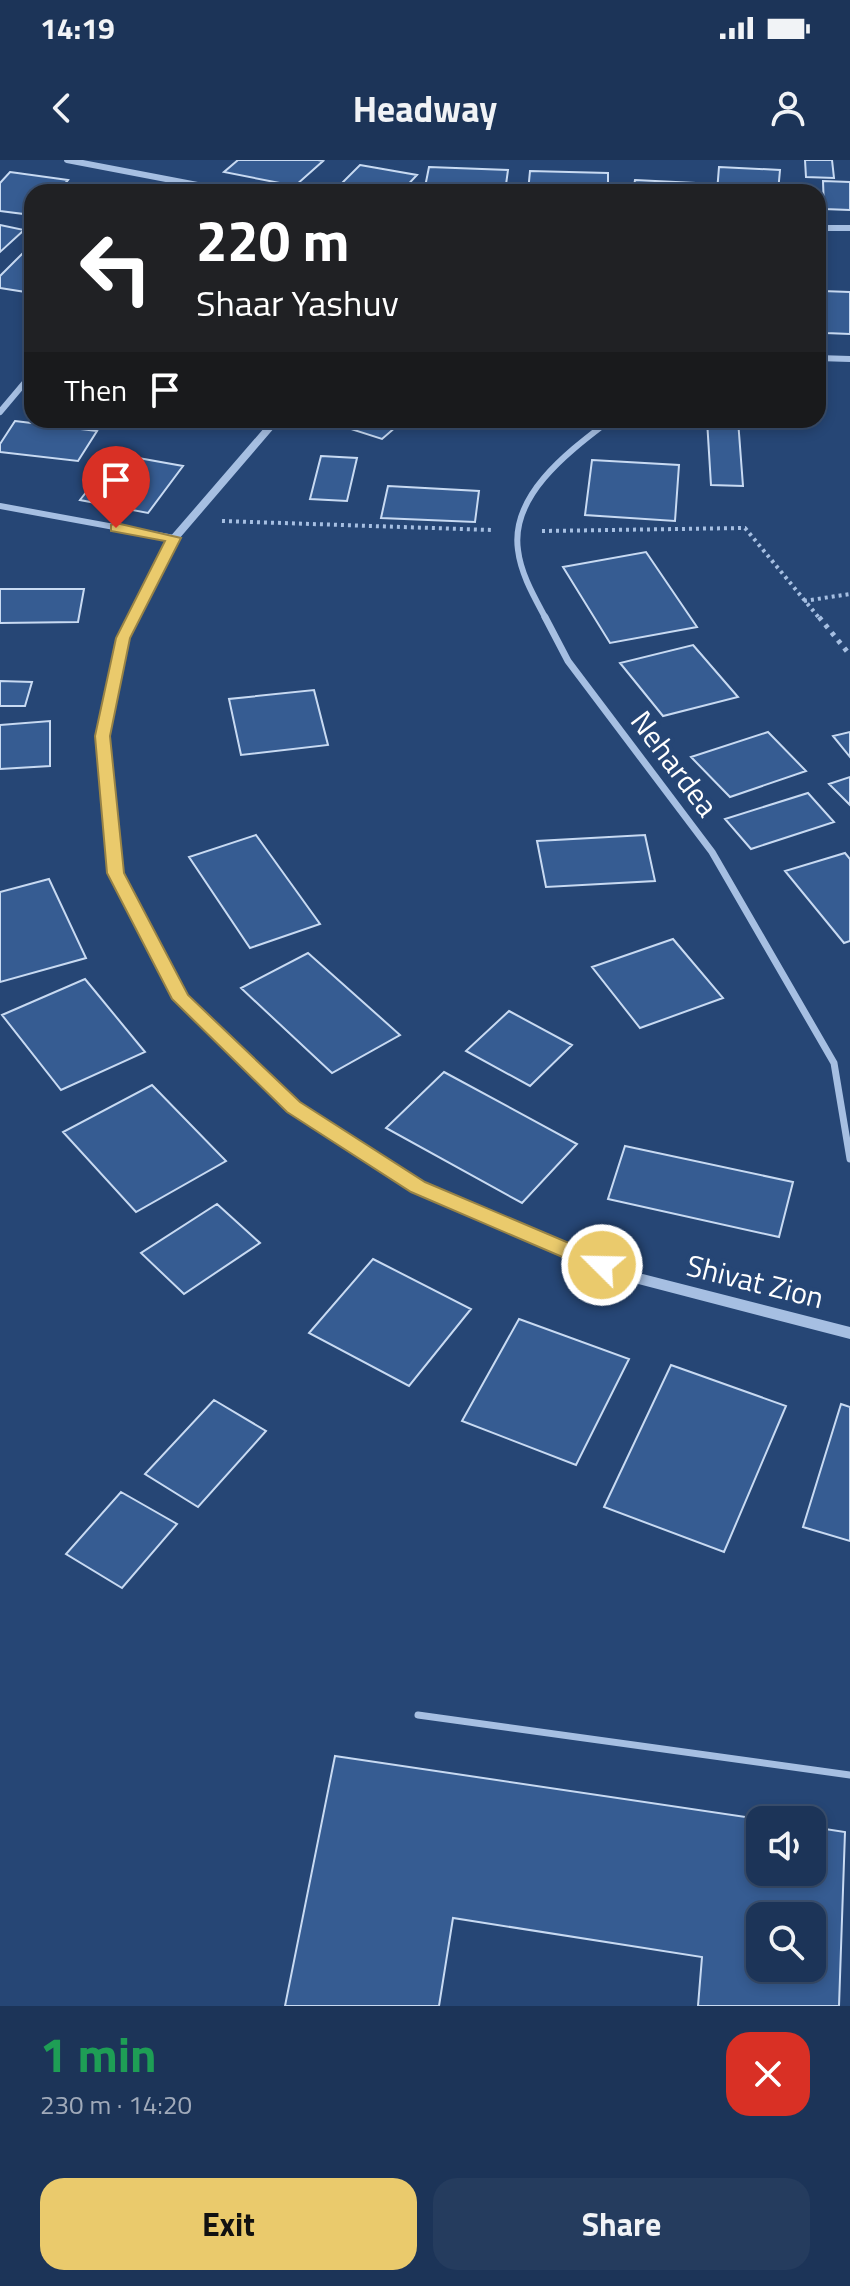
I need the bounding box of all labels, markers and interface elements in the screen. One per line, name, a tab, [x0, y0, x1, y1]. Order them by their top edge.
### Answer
text: 14:19	[40, 5, 115, 51]
text: Headway	[353, 81, 497, 136]
icon: back	[40, 86, 84, 130]
icon: person	[766, 86, 810, 130]
text: 220 m	[196, 198, 349, 283]
icon: left	[64, 216, 168, 320]
text: Shaar Yashuv	[196, 275, 399, 330]
text: Then	[64, 367, 127, 413]
icon: arrive	[143, 368, 187, 412]
pin	[82, 446, 150, 528]
icon: arrive	[94, 458, 138, 502]
street label: Nehardea	[620, 701, 730, 826]
position arrow	[560, 1223, 644, 1307]
street label: Shivat Zion	[682, 1242, 829, 1320]
map controls	[746, 1806, 826, 1982]
button: sound	[746, 1806, 826, 1886]
button: search	[746, 1902, 826, 1982]
text: 1 min	[40, 2018, 157, 2091]
button: close	[726, 2032, 810, 2116]
text: 230 m · 14:20	[40, 2085, 192, 2124]
button: Exit	[40, 2178, 417, 2270]
button: Share	[433, 2178, 810, 2270]

